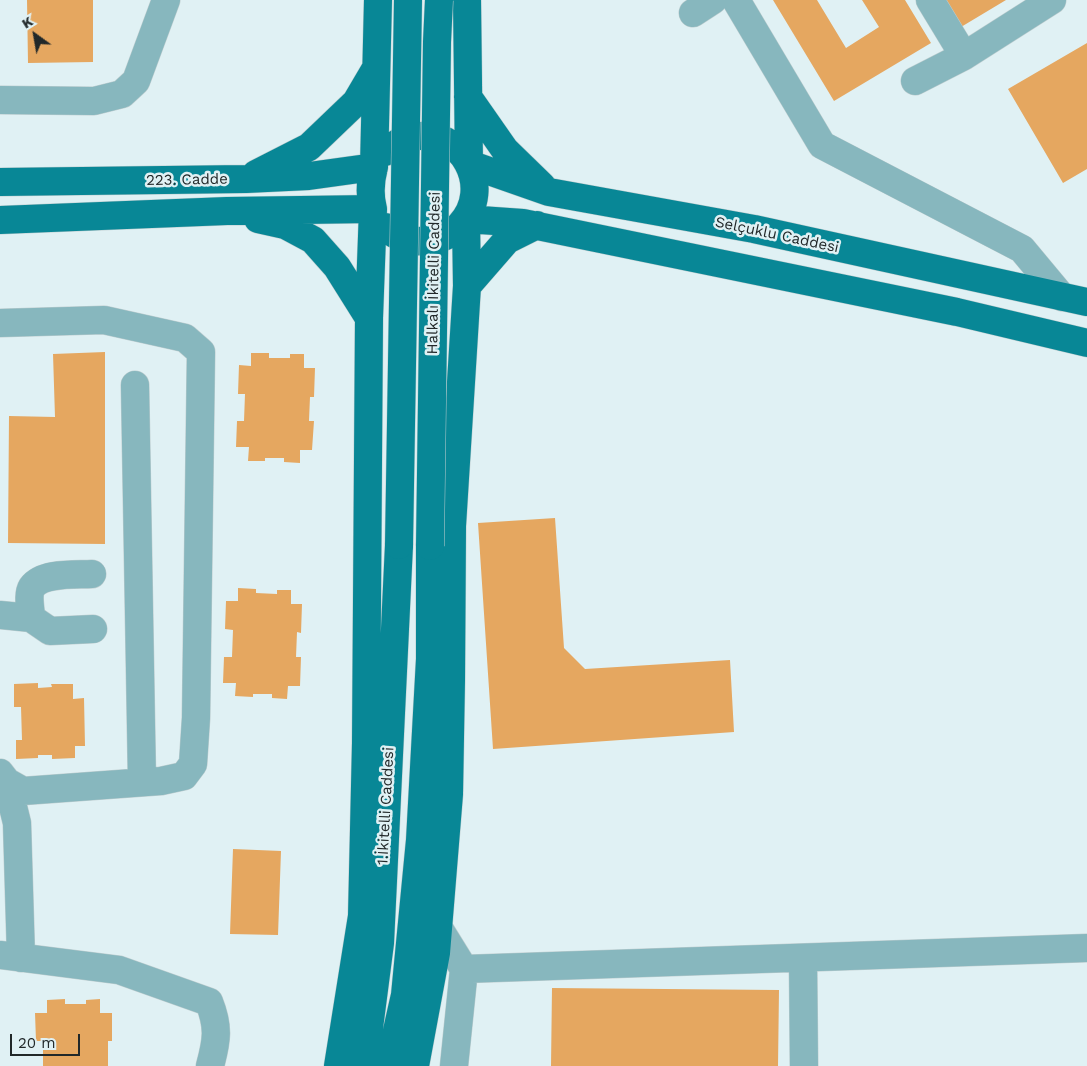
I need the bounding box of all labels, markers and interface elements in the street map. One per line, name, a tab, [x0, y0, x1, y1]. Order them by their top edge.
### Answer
north arrow	[10, 10, 60, 60]
text: K	[19, 13, 35, 32]
street label: 223. Cadde	[146, 170, 228, 190]
street label: Halkalı İkitelli Caddesi	[424, 191, 444, 355]
street label: Selçuklu Caddesi	[713, 213, 841, 257]
street label: 1.İkitelli Caddesi	[374, 747, 398, 865]
scale bar	[12, 1024, 82, 1056]
text: 20 m	[18, 1034, 56, 1052]

